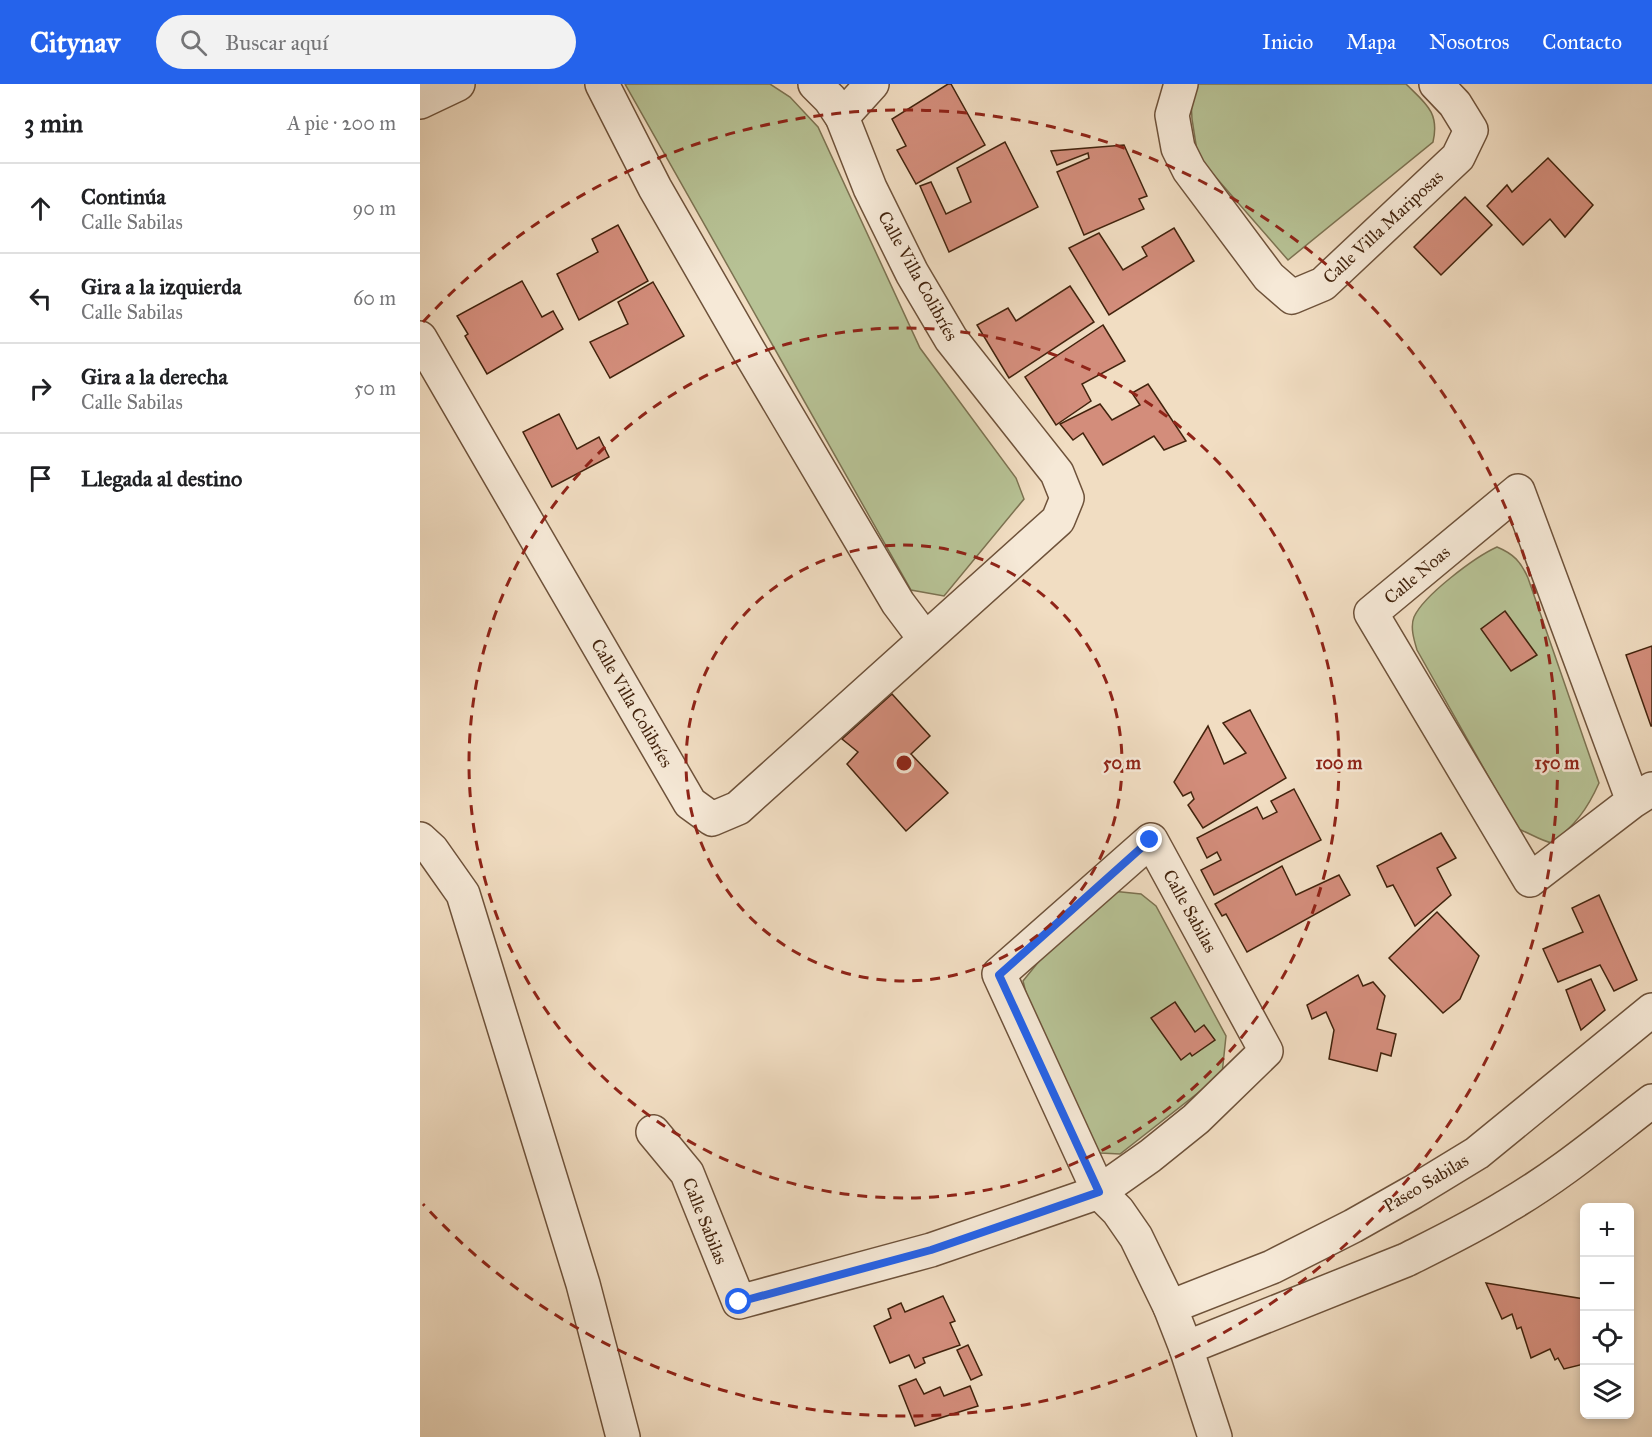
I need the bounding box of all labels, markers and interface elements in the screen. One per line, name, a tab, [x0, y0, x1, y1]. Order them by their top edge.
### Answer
search box	[156, 15, 576, 69]
text: Citynav	[30, 25, 120, 60]
icon: search	[177, 26, 210, 59]
text: Buscar aquí	[225, 29, 328, 56]
text: Inicio	[1262, 29, 1313, 55]
text: Mapa	[1346, 29, 1396, 55]
text: Nosotros	[1429, 29, 1509, 55]
text: Contacto	[1542, 29, 1622, 55]
text: 3 min	[24, 107, 83, 139]
text: A pie · 200 m	[287, 111, 396, 135]
street label: Calle Villa Mariposas	[1318, 166, 1448, 288]
text: Continúa	[81, 183, 166, 210]
icon: ahead	[24, 192, 57, 225]
text: 90 m	[353, 196, 396, 220]
street label: Calle Villa Colibríes	[873, 207, 963, 345]
text: Calle Sabilas	[81, 210, 183, 234]
text: Gira a la izquierda	[81, 273, 242, 300]
icon: left	[24, 282, 57, 315]
text: 60 m	[353, 286, 396, 310]
text: Calle Sabilas	[81, 300, 183, 324]
text: Gira a la derecha	[81, 363, 228, 390]
icon: right	[24, 372, 57, 405]
text: 50 m	[354, 376, 396, 400]
text: Calle Sabilas	[81, 390, 183, 414]
icon: arrive	[24, 462, 57, 495]
text: Llegada al destino	[81, 465, 242, 492]
street label: Calle Noas	[1380, 541, 1454, 609]
street label: Calle Villa Colibríes	[586, 635, 678, 771]
text: 50 m	[1103, 752, 1142, 774]
text: 100 m	[1316, 752, 1363, 774]
text: 150 m	[1535, 752, 1580, 774]
centre of rings	[894, 753, 914, 773]
route end	[1136, 826, 1162, 852]
street label: Calle Sabilas	[1158, 866, 1222, 956]
street label: Paseo Sabilas	[1379, 1149, 1473, 1217]
street label: Calle Sabilas	[678, 1174, 732, 1268]
map controls	[1580, 1203, 1634, 1419]
button: +	[1580, 1203, 1634, 1257]
button: −	[1580, 1257, 1634, 1311]
route start	[725, 1288, 751, 1314]
button: locate	[1580, 1311, 1634, 1365]
button: layers	[1580, 1365, 1634, 1419]

